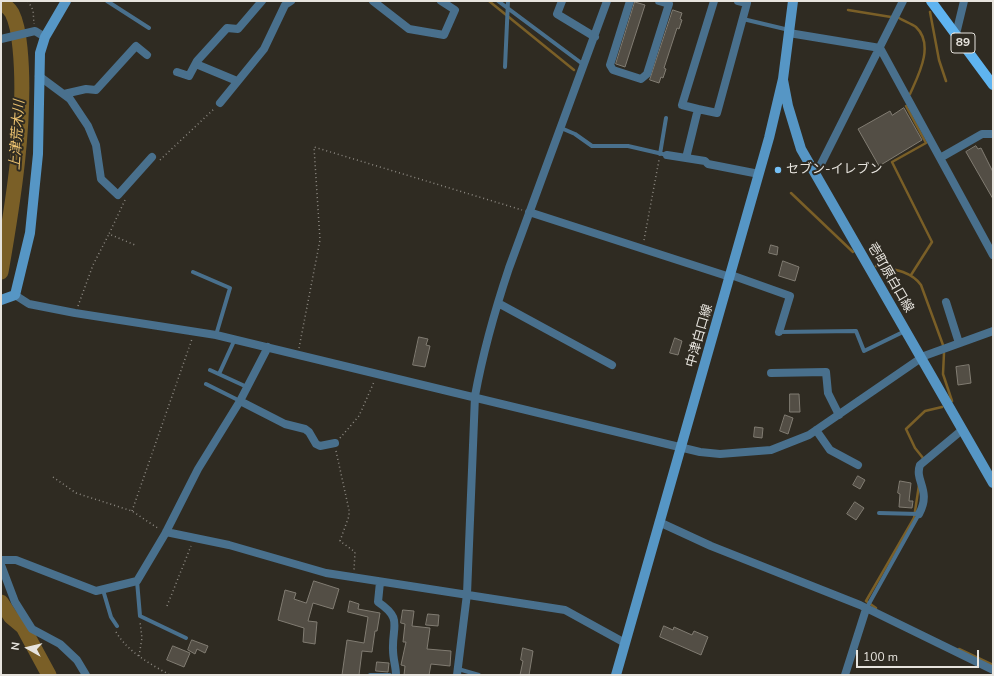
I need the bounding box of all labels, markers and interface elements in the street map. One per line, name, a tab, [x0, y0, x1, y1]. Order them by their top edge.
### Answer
road number: 89	[951, 33, 975, 53]
water label: 上津荒木川	[7, 99, 29, 171]
place label: セブン-イレブン	[786, 162, 883, 178]
marker: セブン-イレブン	[773, 165, 783, 175]
street label: 壱町原白口線	[864, 240, 916, 316]
street label: 中津白口線	[684, 303, 716, 369]
north arrow	[8, 628, 48, 668]
text: N	[8, 641, 24, 651]
scale bar	[858, 642, 981, 668]
text: 100 m	[863, 649, 898, 665]

